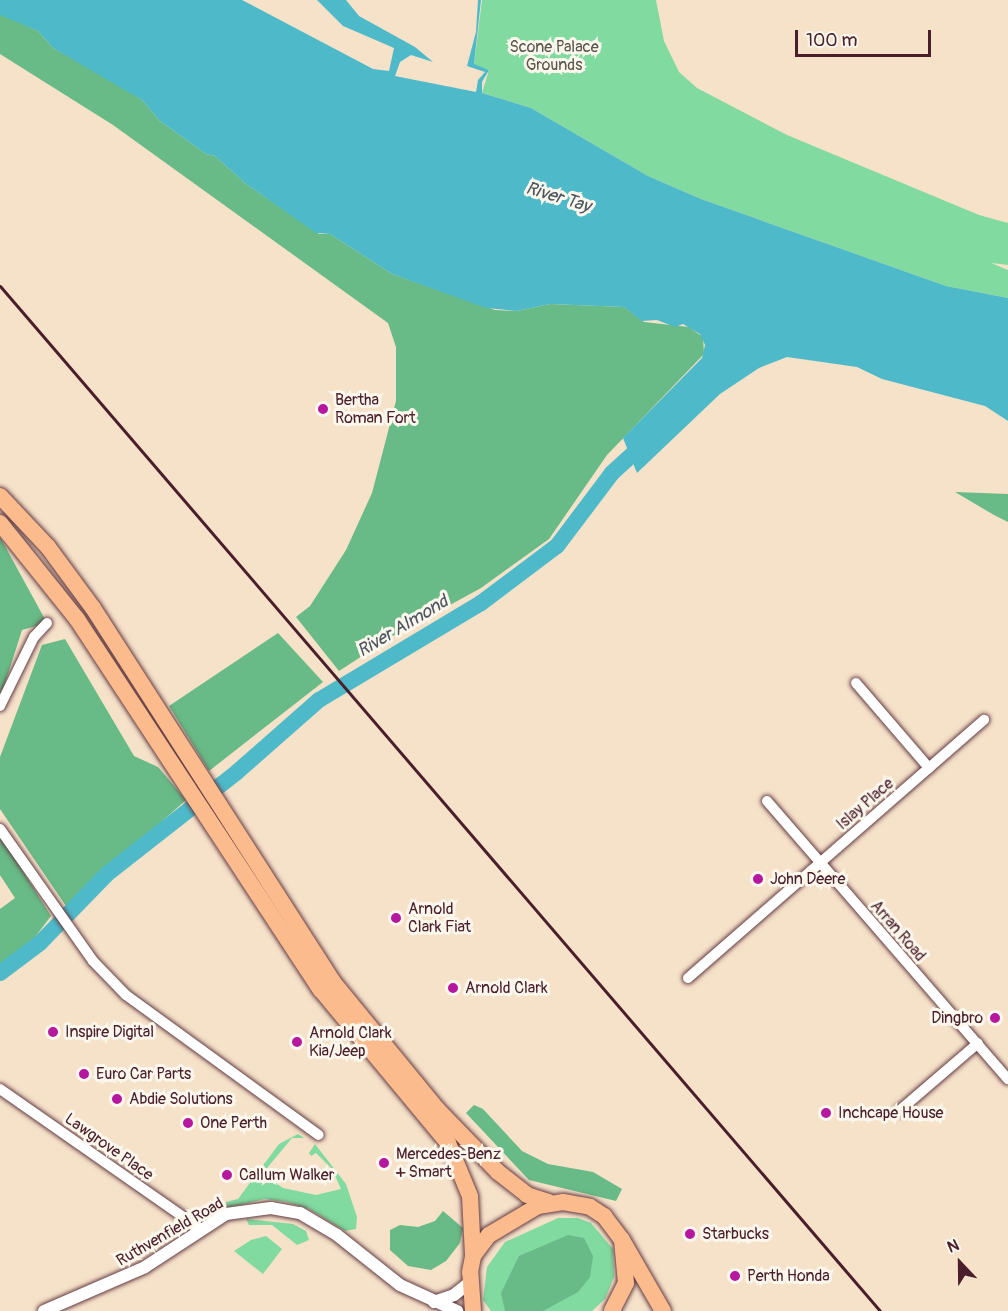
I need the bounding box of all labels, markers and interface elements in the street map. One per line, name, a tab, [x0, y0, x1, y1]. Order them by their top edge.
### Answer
scale bar	[798, 18, 934, 56]
text: 100 m	[806, 29, 858, 52]
park label: Scone Palace Grounds	[509, 37, 599, 75]
water label: River Tay	[523, 178, 593, 218]
place label: Bertha Roman Fort	[335, 390, 416, 428]
marker: Bertha Roman Fort	[316, 402, 330, 416]
water label: River Almond	[354, 591, 452, 663]
street label: Islay Place	[833, 774, 897, 834]
place label: John Deere	[770, 869, 845, 889]
marker: John Deere	[751, 872, 765, 886]
street label: Arran Road	[866, 897, 930, 965]
place label: Arnold Clark Fiat	[408, 899, 471, 937]
marker: Arnold Clark Fiat	[389, 911, 403, 925]
place label: Arnold Clark	[465, 978, 548, 998]
marker: Arnold Clark	[446, 981, 460, 995]
place label: Dingbro	[931, 1008, 983, 1028]
marker: Dingbro	[988, 1011, 1002, 1025]
place label: Inspire Digital	[65, 1022, 154, 1042]
place label: Arnold Clark Kia/Jeep	[309, 1023, 392, 1061]
marker: Inspire Digital	[46, 1025, 60, 1039]
marker: Arnold Clark Kia/Jeep	[290, 1035, 304, 1049]
place label: Euro Car Parts	[96, 1064, 191, 1084]
marker: Euro Car Parts	[77, 1067, 91, 1081]
place label: Abdie Solutions	[129, 1089, 233, 1109]
marker: Abdie Solutions	[110, 1092, 124, 1106]
place label: Inchcape House	[838, 1103, 943, 1123]
marker: Inchcape House	[819, 1106, 833, 1120]
street label: Lawgrove Place	[61, 1109, 157, 1185]
place label: One Perth	[200, 1113, 267, 1133]
marker: One Perth	[181, 1116, 195, 1130]
place label: Mercedes-Benz + Smart	[396, 1144, 501, 1182]
marker: Mercedes-Benz + Smart	[377, 1156, 391, 1170]
place label: Callum Walker	[239, 1165, 334, 1185]
marker: Callum Walker	[220, 1168, 234, 1182]
street label: Ruthvenfield Road	[113, 1194, 227, 1270]
place label: Starbucks	[702, 1224, 769, 1244]
marker: Starbucks	[683, 1227, 697, 1241]
north arrow	[930, 1233, 990, 1293]
text: N	[944, 1235, 962, 1258]
place label: Perth Honda	[747, 1266, 830, 1286]
marker: Perth Honda	[728, 1269, 742, 1283]

